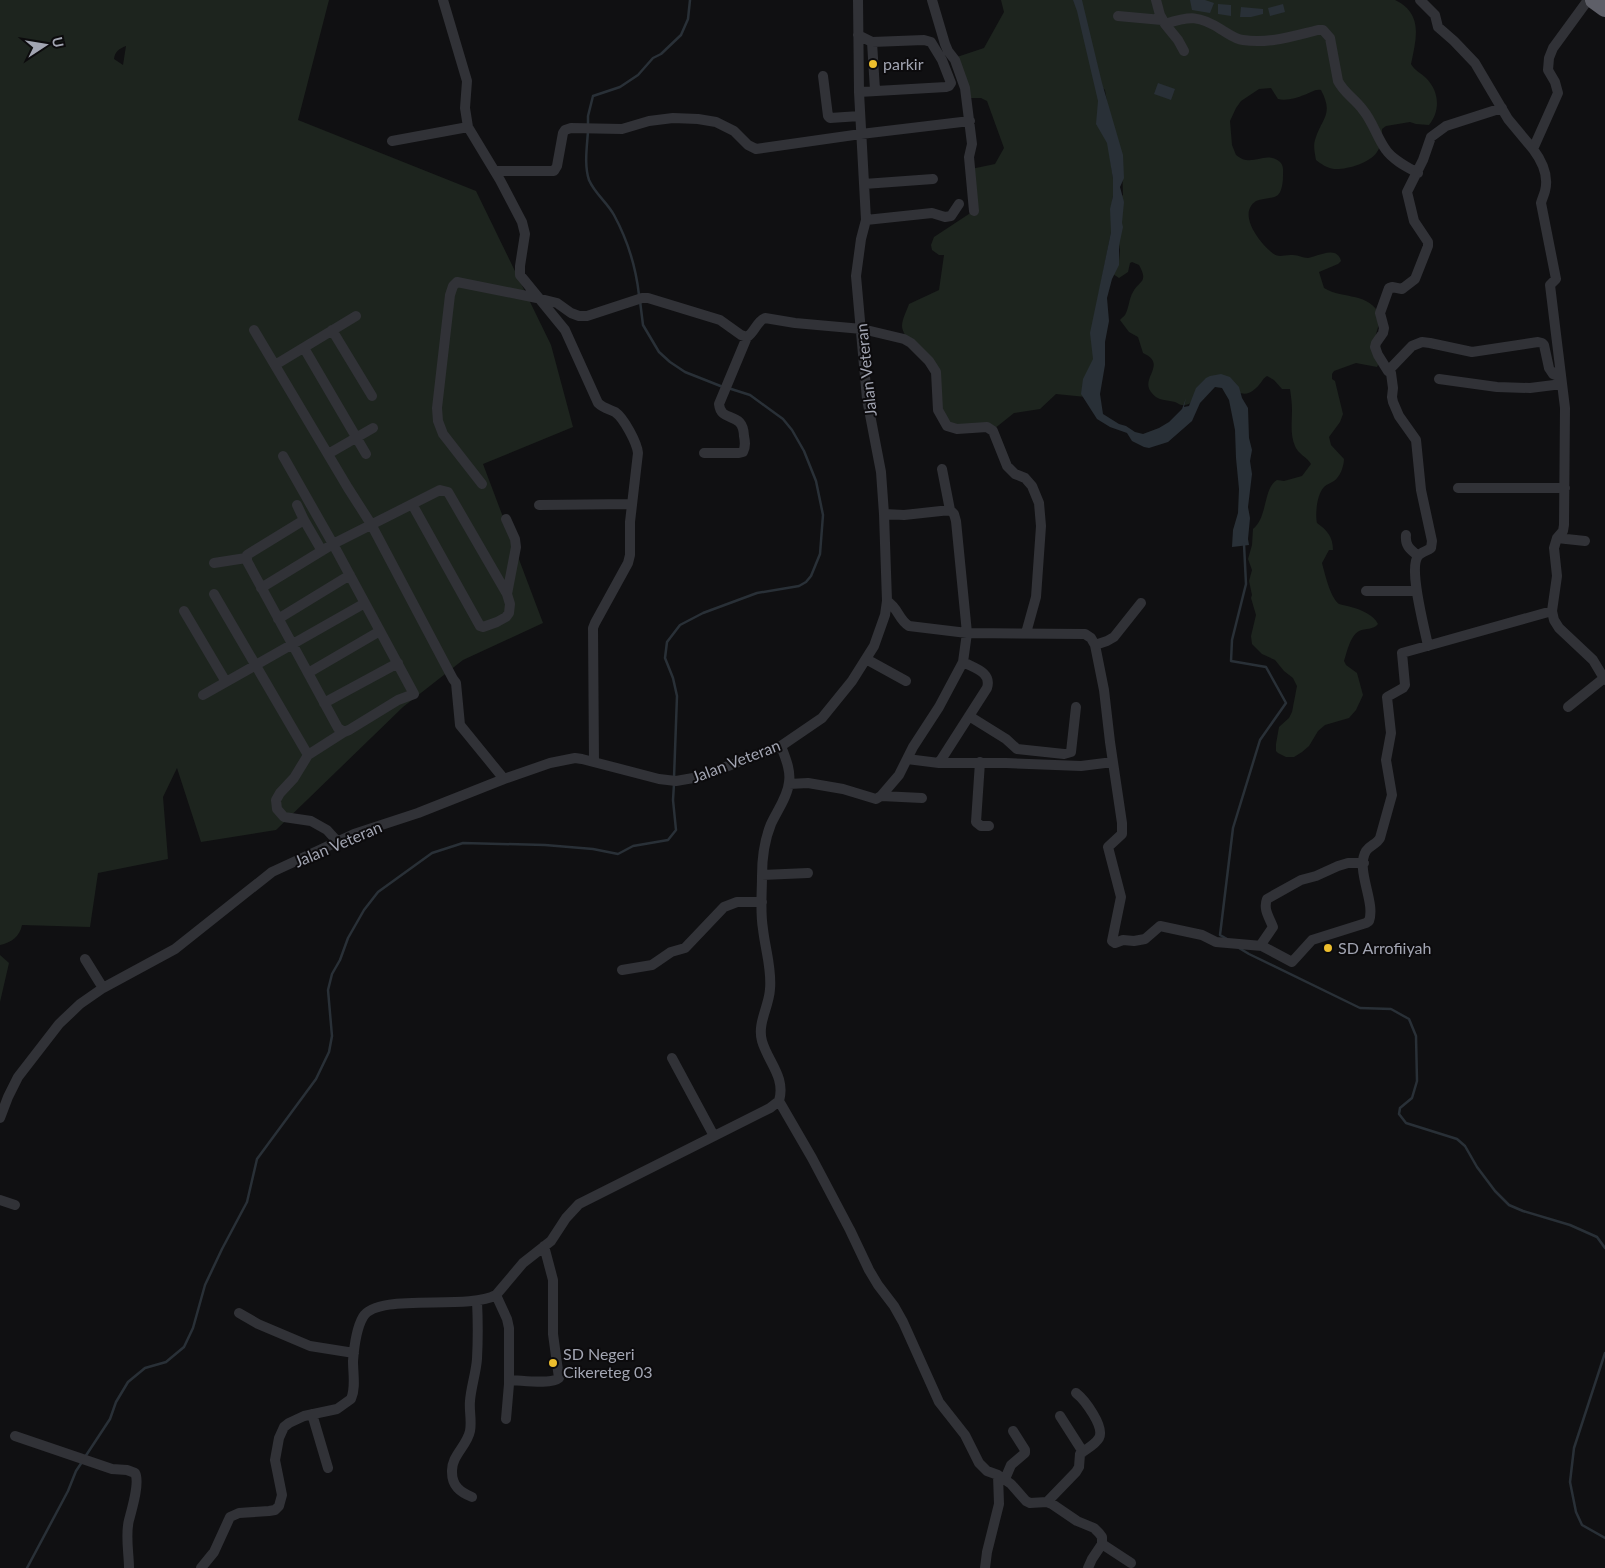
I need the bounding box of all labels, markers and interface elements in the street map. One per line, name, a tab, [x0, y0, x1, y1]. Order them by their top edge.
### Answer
north arrow	[20, 20, 70, 70]
text: U	[49, 35, 68, 49]
place label: parkir	[883, 54, 924, 73]
marker: parkir	[867, 58, 879, 70]
street label: Jalan Veteran	[851, 323, 880, 417]
street label: Jalan Veteran	[689, 735, 783, 786]
street label: Jalan Veteran	[291, 817, 384, 871]
place label: SD Arrofiiyah	[1338, 938, 1431, 957]
marker: SD Arrofiiyah	[1322, 942, 1334, 954]
place label: SD Negeri Cikereteg 03	[563, 1344, 653, 1381]
marker: SD Negeri Cikereteg 03	[547, 1357, 559, 1369]

